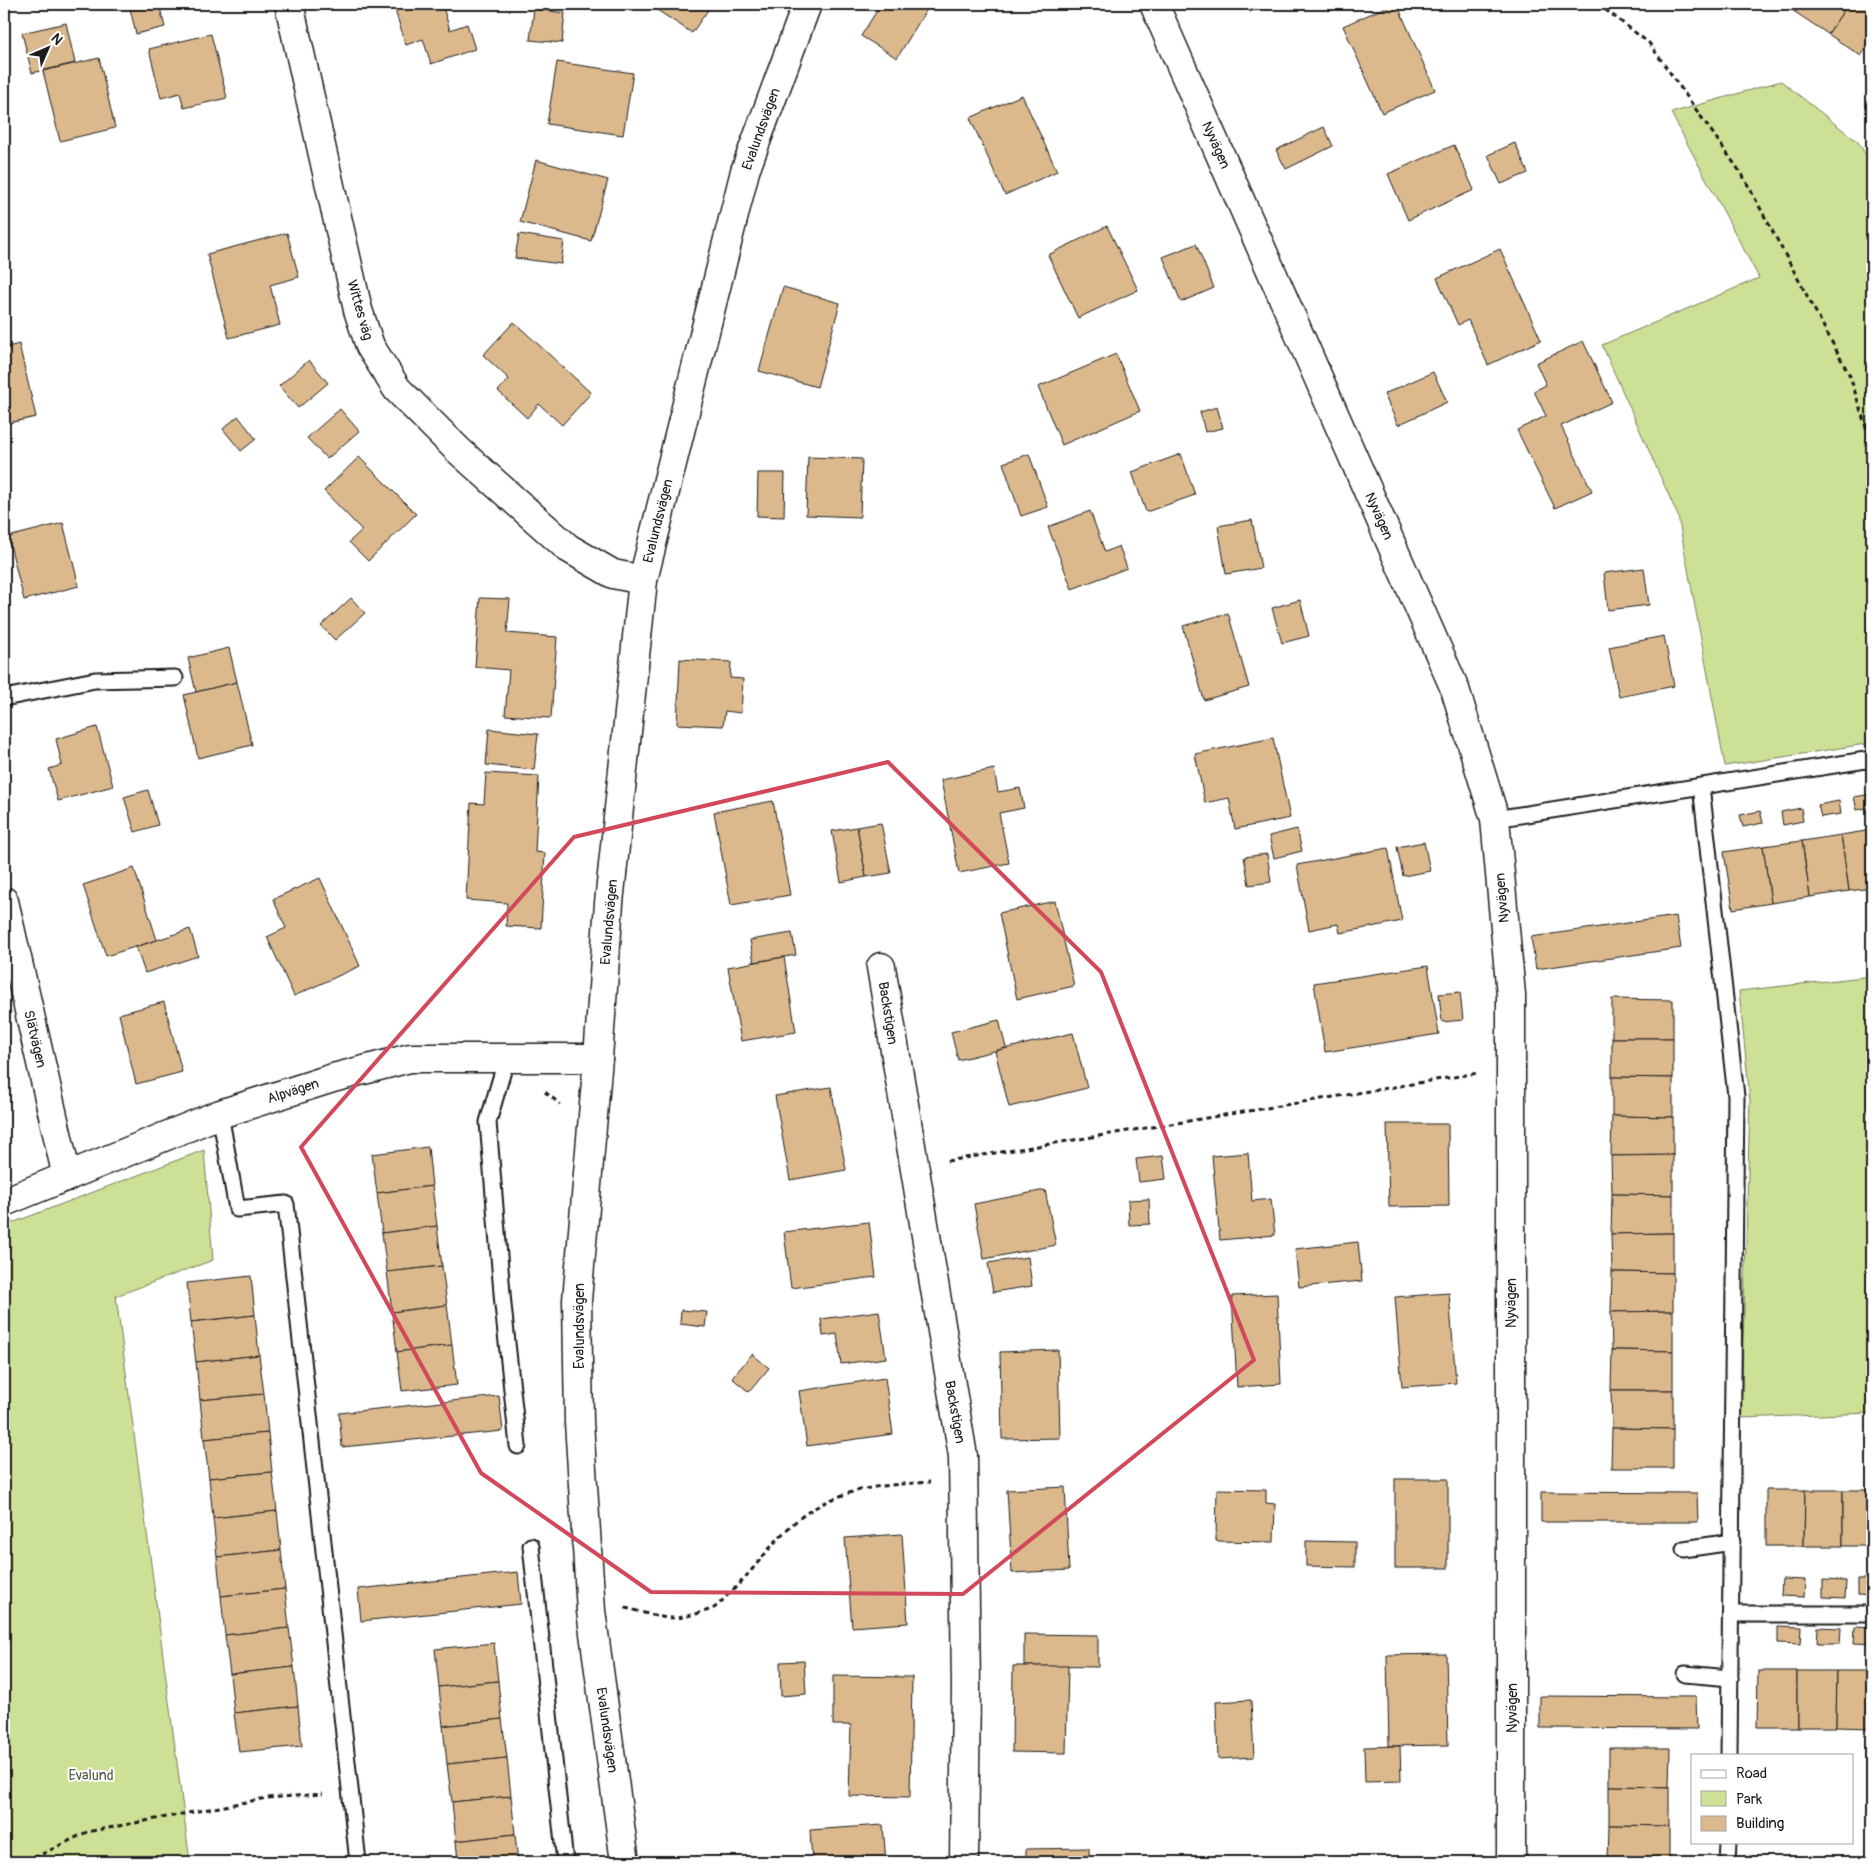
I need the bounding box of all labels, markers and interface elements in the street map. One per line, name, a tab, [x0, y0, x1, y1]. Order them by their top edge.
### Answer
north arrow	[22, 22, 72, 72]
text: N	[47, 30, 66, 49]
street label: Evalundsvägen	[738, 86, 784, 172]
street label: Nyvägen	[1198, 119, 1234, 171]
street label: Wittes väg	[343, 278, 377, 342]
street label: Evalundsvägen	[639, 477, 677, 565]
street label: Nyvägen	[1361, 490, 1397, 542]
street label: Nyvägen	[1491, 872, 1513, 924]
street label: Evalundsvägen	[597, 878, 621, 966]
street label: Backstigen	[875, 980, 901, 1046]
street label: Slätvägen	[20, 1009, 50, 1069]
street label: Alpvägen	[265, 1075, 321, 1107]
street label: Nyvägen	[1503, 1278, 1520, 1328]
street label: Evalundsvägen	[571, 1283, 588, 1369]
street label: Backstigen	[941, 1379, 969, 1445]
street label: Nyvägen	[1504, 1683, 1521, 1733]
street label: Evalundsvägen	[593, 1686, 621, 1774]
legend	[1691, 1754, 1854, 1844]
text: Road	[1736, 1764, 1767, 1783]
park label: Evalund	[68, 1767, 114, 1784]
text: Park	[1736, 1790, 1763, 1809]
text: Building	[1736, 1814, 1784, 1833]

